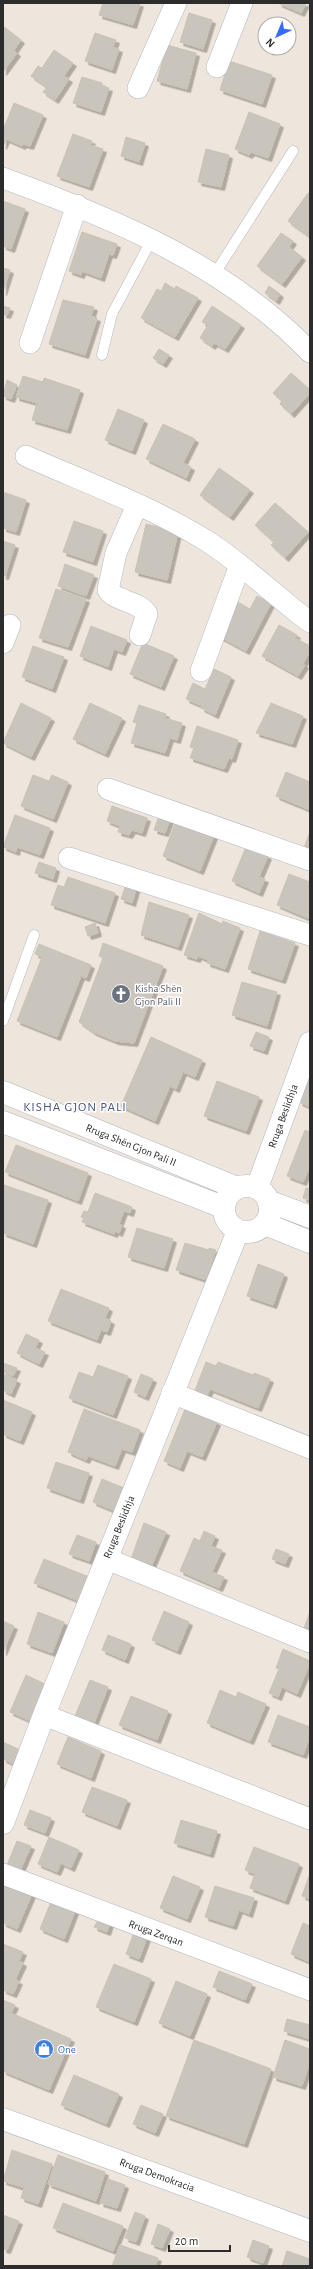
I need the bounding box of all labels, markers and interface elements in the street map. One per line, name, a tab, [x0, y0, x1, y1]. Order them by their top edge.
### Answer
north arrow	[257, 16, 297, 56]
text: N	[264, 36, 277, 49]
church icon: Kisha Shën Gjon Pali II	[110, 983, 132, 1005]
place label: Kisha Shën Gjon Pali II	[135, 983, 182, 1007]
street label: Rruga Beslidhja	[266, 1083, 300, 1149]
district label: KISHA GJON PALI	[23, 1101, 127, 1114]
street label: Rruga Shën Gjon Pali II	[84, 1122, 178, 1168]
street label: Rruga Beslidhja	[101, 1494, 137, 1560]
street label: Rruga Zerqan	[127, 1918, 185, 1948]
shop icon: One	[33, 2038, 55, 2060]
place label: One	[58, 2044, 76, 2055]
street label: Rruga Demokracia	[118, 2156, 196, 2194]
scale bar	[169, 2227, 230, 2253]
text: 20 m	[175, 2235, 198, 2247]

